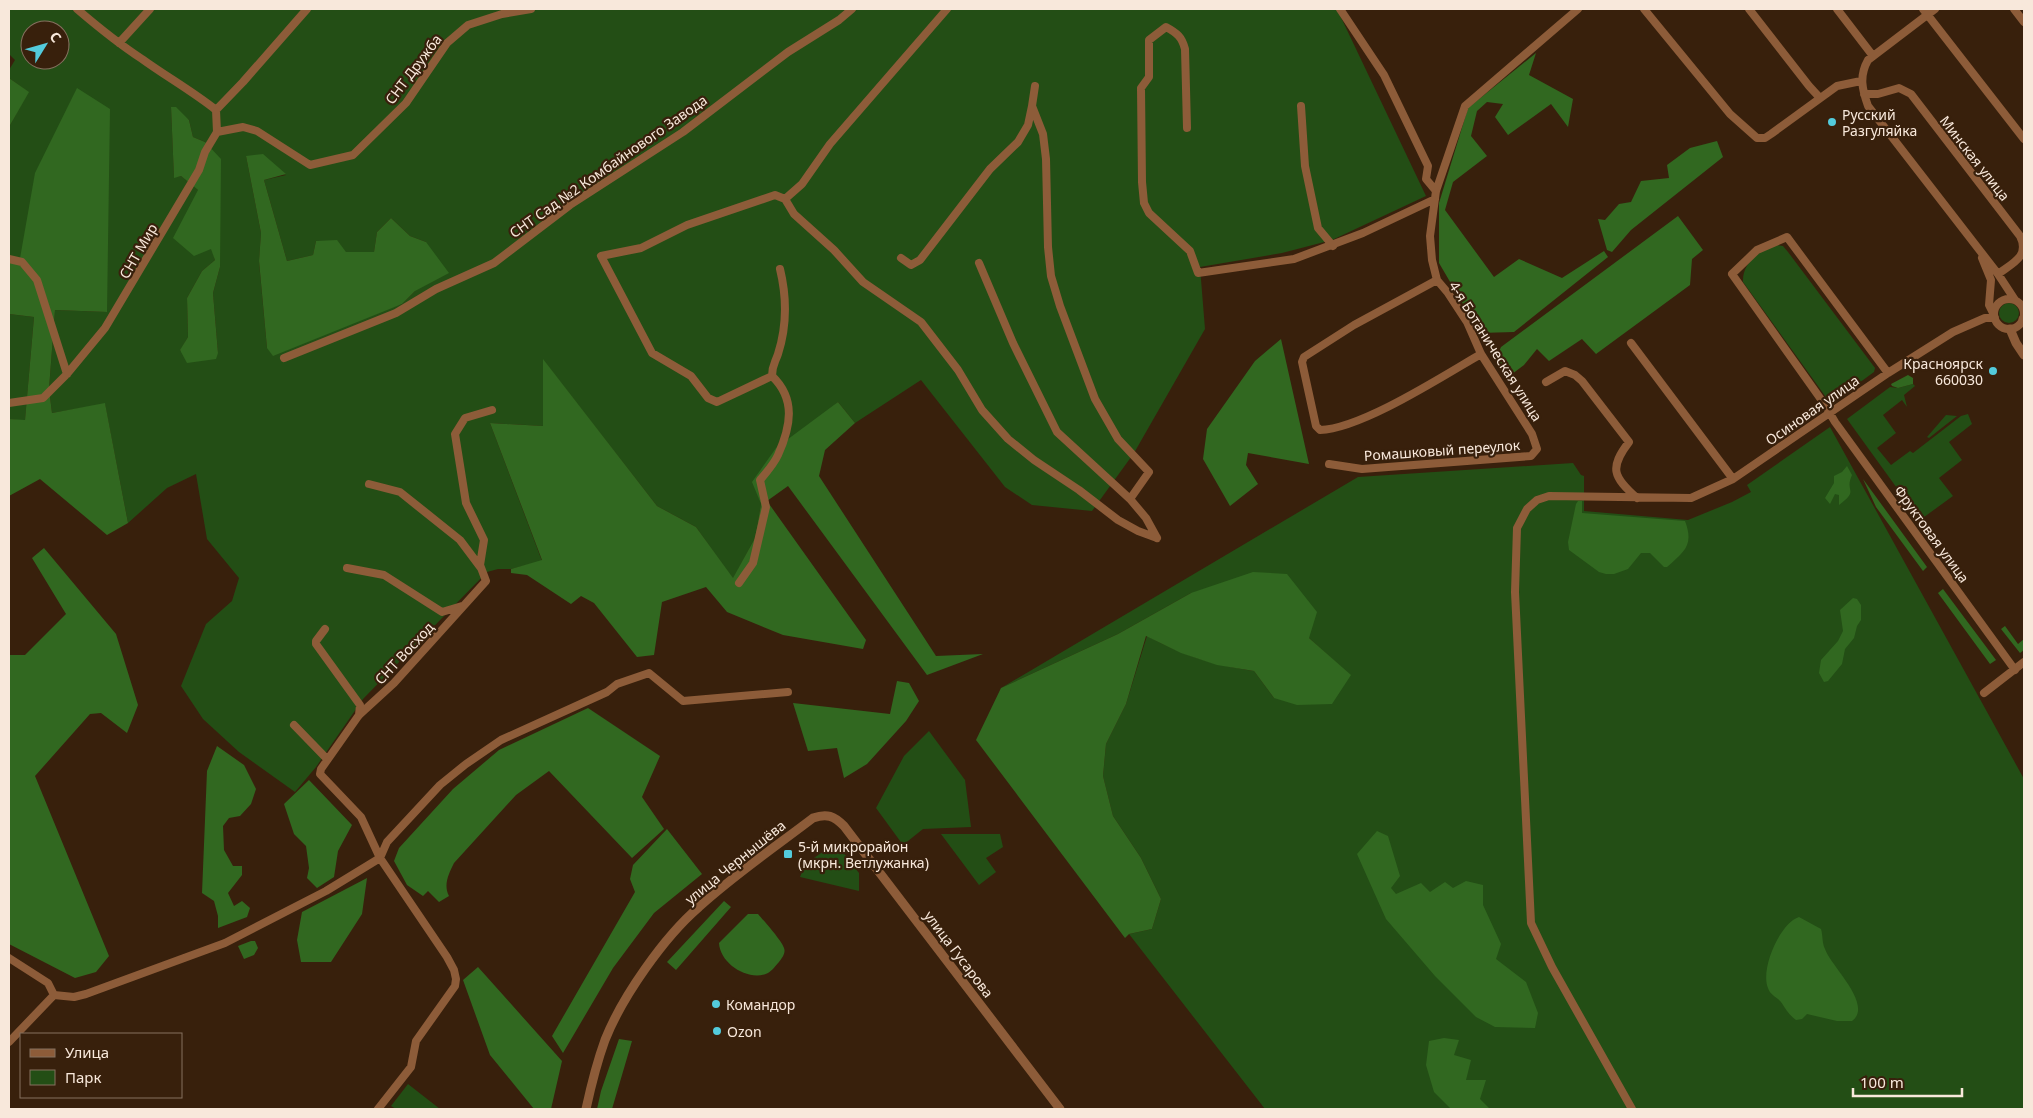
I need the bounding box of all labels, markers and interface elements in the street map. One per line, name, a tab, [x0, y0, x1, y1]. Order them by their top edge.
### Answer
north arrow	[20, 20, 70, 70]
text: С	[45, 28, 66, 46]
street label: СНТ Дружба	[380, 30, 446, 108]
street label: СНТ Сад №2 Комбайнового Завода	[505, 90, 711, 242]
place label: Русский Разгуляйка	[1842, 105, 1917, 140]
street label: Минская улица	[1936, 111, 2014, 205]
marker: Русский Разгуляйка	[1826, 116, 1838, 128]
street label: СНТ Мир	[115, 220, 161, 282]
street label: 4-я Ботаническая улица	[1445, 277, 1547, 425]
place label: Красноярск 660030	[1903, 354, 1984, 389]
marker: Красноярск 660030	[1987, 365, 1999, 377]
street label: Осиновая улица	[1761, 371, 1863, 449]
street label: Ромашковый переулок	[1363, 435, 1521, 465]
street label: Фруктовая улица	[1890, 482, 1974, 586]
street label: СНТ Восход	[370, 617, 438, 688]
street label: улица Чернышёва	[681, 816, 789, 908]
place label: 5-й микрорайон (мкрн. Ветлужанка)	[798, 837, 929, 872]
marker: 5-й микрорайон (мкрн. Ветлужанка)	[782, 848, 794, 860]
street label: улица Гусарова	[920, 907, 998, 1001]
place label: Командор	[726, 995, 795, 1014]
marker: Командор	[710, 998, 722, 1010]
place label: Ozon	[727, 1022, 762, 1041]
marker: Ozon	[711, 1025, 723, 1037]
legend	[20, 1033, 182, 1098]
text: Улица	[65, 1042, 109, 1062]
scale bar	[1853, 1066, 1962, 1098]
text: Парк	[65, 1067, 101, 1087]
text: 100 m	[1860, 1072, 1904, 1092]

